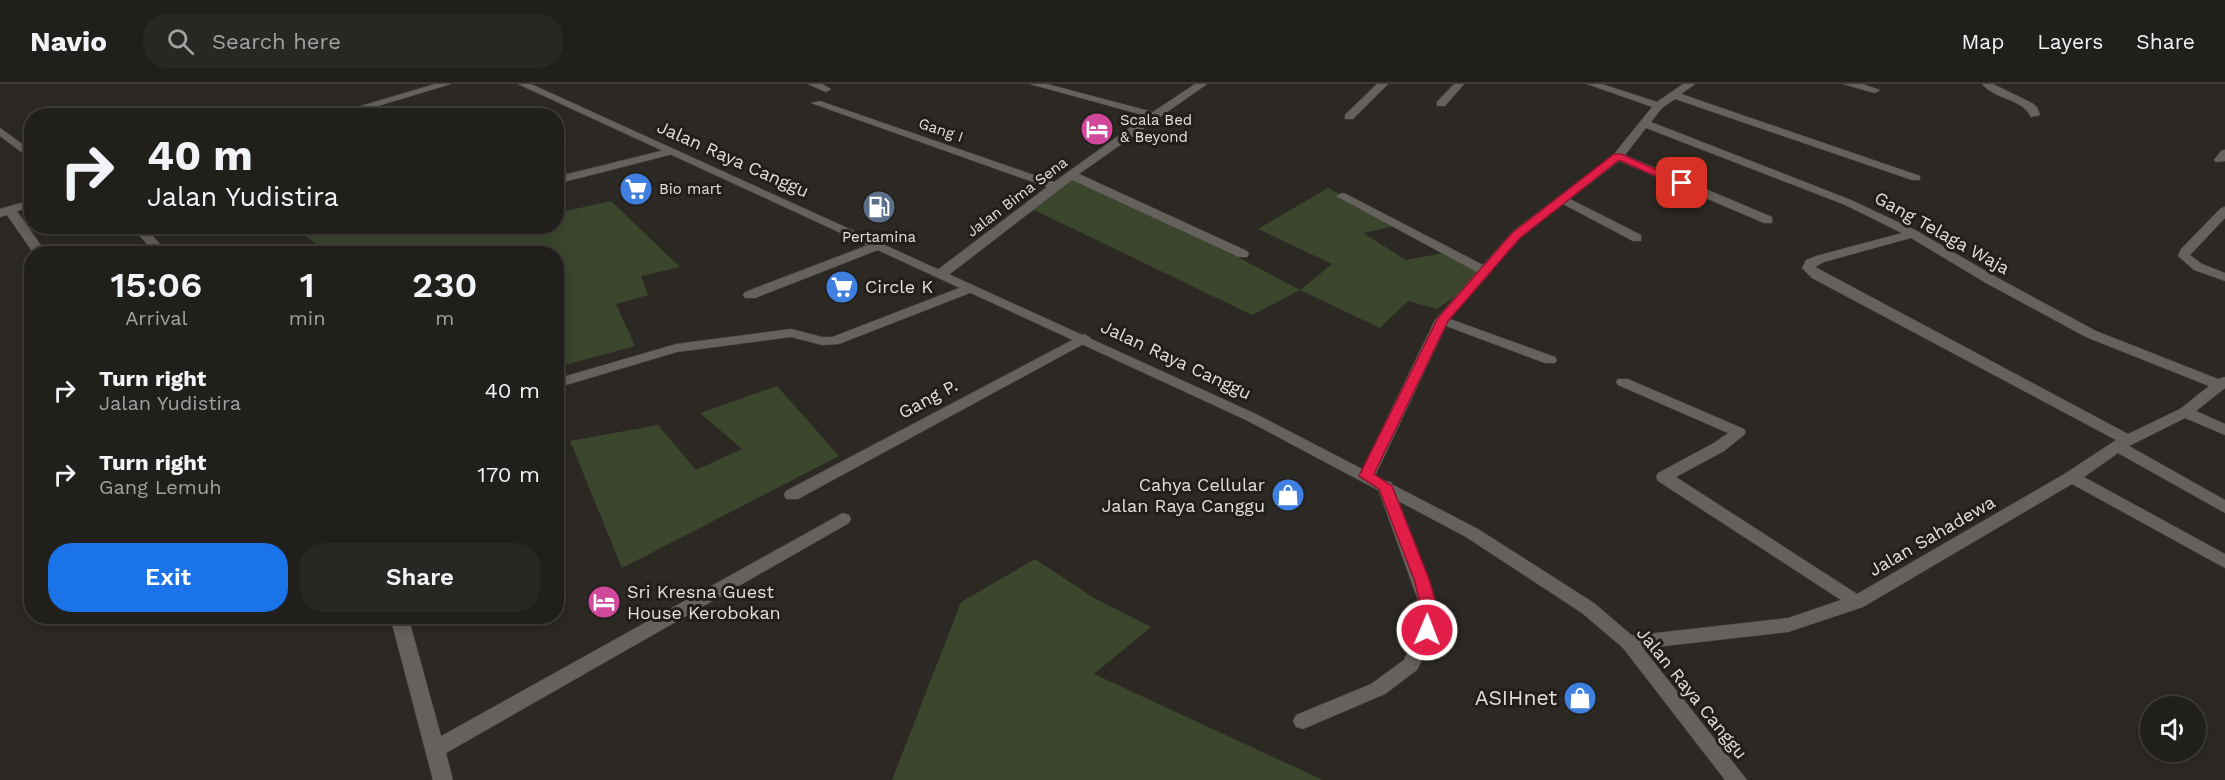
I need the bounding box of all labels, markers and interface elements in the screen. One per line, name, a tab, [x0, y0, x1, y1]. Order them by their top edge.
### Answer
search box	[143, 14, 563, 68]
text: Navio	[30, 25, 107, 58]
icon: search	[164, 25, 197, 58]
text: Search here	[212, 29, 341, 54]
text: Map	[1961, 29, 2004, 54]
text: Layers	[2037, 29, 2103, 54]
text: Share	[2136, 29, 2195, 54]
hotel icon: Scala Bed & Beyond	[1079, 111, 1115, 147]
place label: Scala Bed & Beyond	[1120, 111, 1192, 146]
street label: Gang I	[916, 114, 966, 146]
street label: Jalan Raya Canggu	[654, 116, 812, 201]
text: 40 m	[147, 131, 253, 180]
icon: right	[48, 132, 126, 210]
street label: Jalan Bima Sena	[963, 153, 1071, 241]
pin	[1656, 157, 1707, 208]
icon: arrive	[1665, 166, 1698, 199]
supermarket icon: Bio mart	[618, 171, 654, 207]
place label: Bio mart	[659, 180, 722, 198]
text: Jalan Yudistira	[147, 181, 339, 213]
street label: Gang Telaga Waja	[1871, 187, 2014, 278]
fuel station icon: Pertamina	[861, 189, 897, 225]
place label: Pertamina	[842, 228, 917, 246]
text: 15:06	[111, 264, 202, 306]
text: 1	[300, 264, 315, 306]
text: 230	[412, 264, 477, 306]
supermarket icon: Circle K	[824, 269, 860, 305]
place label: Circle K	[865, 276, 933, 297]
text: Arrival	[125, 306, 188, 330]
text: min	[289, 306, 326, 330]
text: m	[435, 306, 454, 330]
street label: Jalan Raya Canggu	[1098, 315, 1255, 404]
text: Turn right	[99, 366, 206, 391]
icon: right	[48, 374, 81, 407]
street label: Gang P.	[895, 374, 961, 423]
text: 40 m	[484, 378, 540, 403]
text: Jalan Yudistira	[99, 391, 241, 415]
text: Turn right	[99, 450, 206, 475]
icon: right	[48, 458, 81, 491]
text: 170 m	[477, 462, 540, 487]
place label: Cahya Cellular Jalan Raya Canggu	[1101, 474, 1265, 516]
text: Gang Lemuh	[99, 475, 222, 499]
shop icon: Cahya Cellular Jalan Raya Canggu	[1270, 477, 1306, 513]
street label: Jalan Sahadewa	[1865, 491, 1999, 580]
button: Exit	[48, 543, 288, 612]
button: Share	[300, 543, 540, 612]
place label: Sri Kresna Guest House Kerobokan	[627, 581, 781, 623]
hotel icon: Sri Kresna Guest House Kerobokan	[586, 584, 622, 620]
position arrow	[1395, 598, 1459, 662]
street label: Jalan Raya Canggu	[1633, 623, 1752, 763]
shop icon: ASIHnet	[1562, 680, 1598, 716]
place label: ASIHnet	[1475, 685, 1557, 710]
map controls	[2140, 696, 2206, 762]
button: sound	[2140, 696, 2206, 762]

